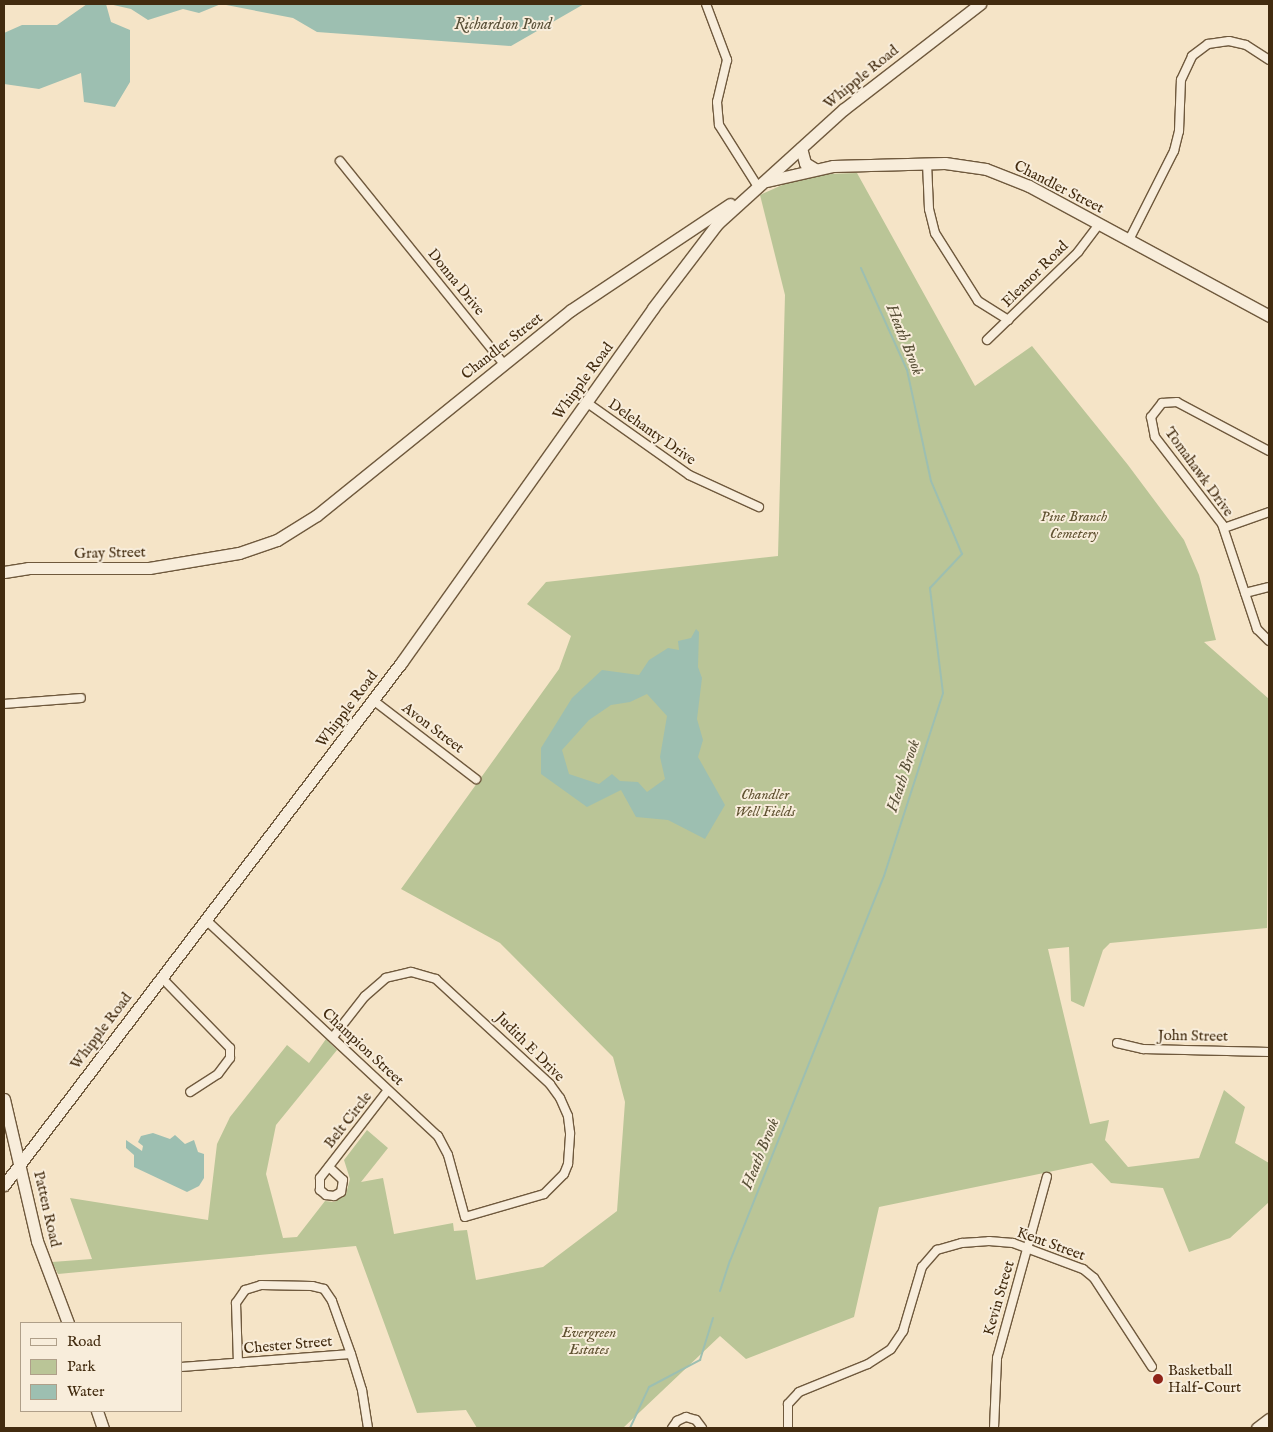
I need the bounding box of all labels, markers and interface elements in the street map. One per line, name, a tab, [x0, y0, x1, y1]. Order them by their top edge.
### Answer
water label: Richardson Pond	[454, 15, 552, 35]
street label: Whipple Road	[820, 41, 902, 113]
street label: Chandler Street	[1011, 157, 1107, 217]
street label: Eleanor Road	[998, 237, 1072, 311]
street label: Donna Drive	[424, 245, 488, 319]
water label: Heath Brook	[881, 302, 927, 378]
street label: Chandler Street	[458, 309, 546, 383]
street label: Whipple Road	[549, 339, 617, 423]
street label: Delehanty Drive	[605, 395, 699, 469]
street label: Tomahawk Drive	[1161, 424, 1237, 520]
park label: Pine Branch Cemetery	[1041, 507, 1107, 542]
street label: Gray Street	[74, 543, 146, 563]
street label: Whipple Road	[312, 667, 382, 751]
street label: Avon Street	[398, 699, 468, 757]
water label: Heath Brook	[883, 737, 925, 815]
park label: Chandler Well Fields	[735, 785, 795, 820]
street label: Whipple Road	[66, 989, 136, 1073]
street label: Champion Street	[318, 1004, 408, 1090]
street label: Judith E Drive	[492, 1009, 568, 1085]
street label: John Street	[1158, 1026, 1228, 1046]
street label: Belt Circle	[320, 1088, 376, 1152]
water label: Heath Brook	[738, 1116, 784, 1192]
street label: Patten Road	[30, 1169, 64, 1249]
street label: Kent Street	[1014, 1223, 1088, 1265]
street label: Kevin Street	[980, 1259, 1018, 1337]
legend	[20, 1322, 182, 1412]
park label: Evergreen Estates	[562, 1323, 616, 1358]
text: Road	[67, 1332, 101, 1351]
street label: Chester Street	[243, 1332, 333, 1358]
text: Park	[67, 1357, 96, 1376]
place label: Basketball Half-Court	[1168, 1361, 1241, 1396]
marker: Basketball Half-Court	[1152, 1373, 1164, 1385]
text: Water	[67, 1382, 104, 1401]

